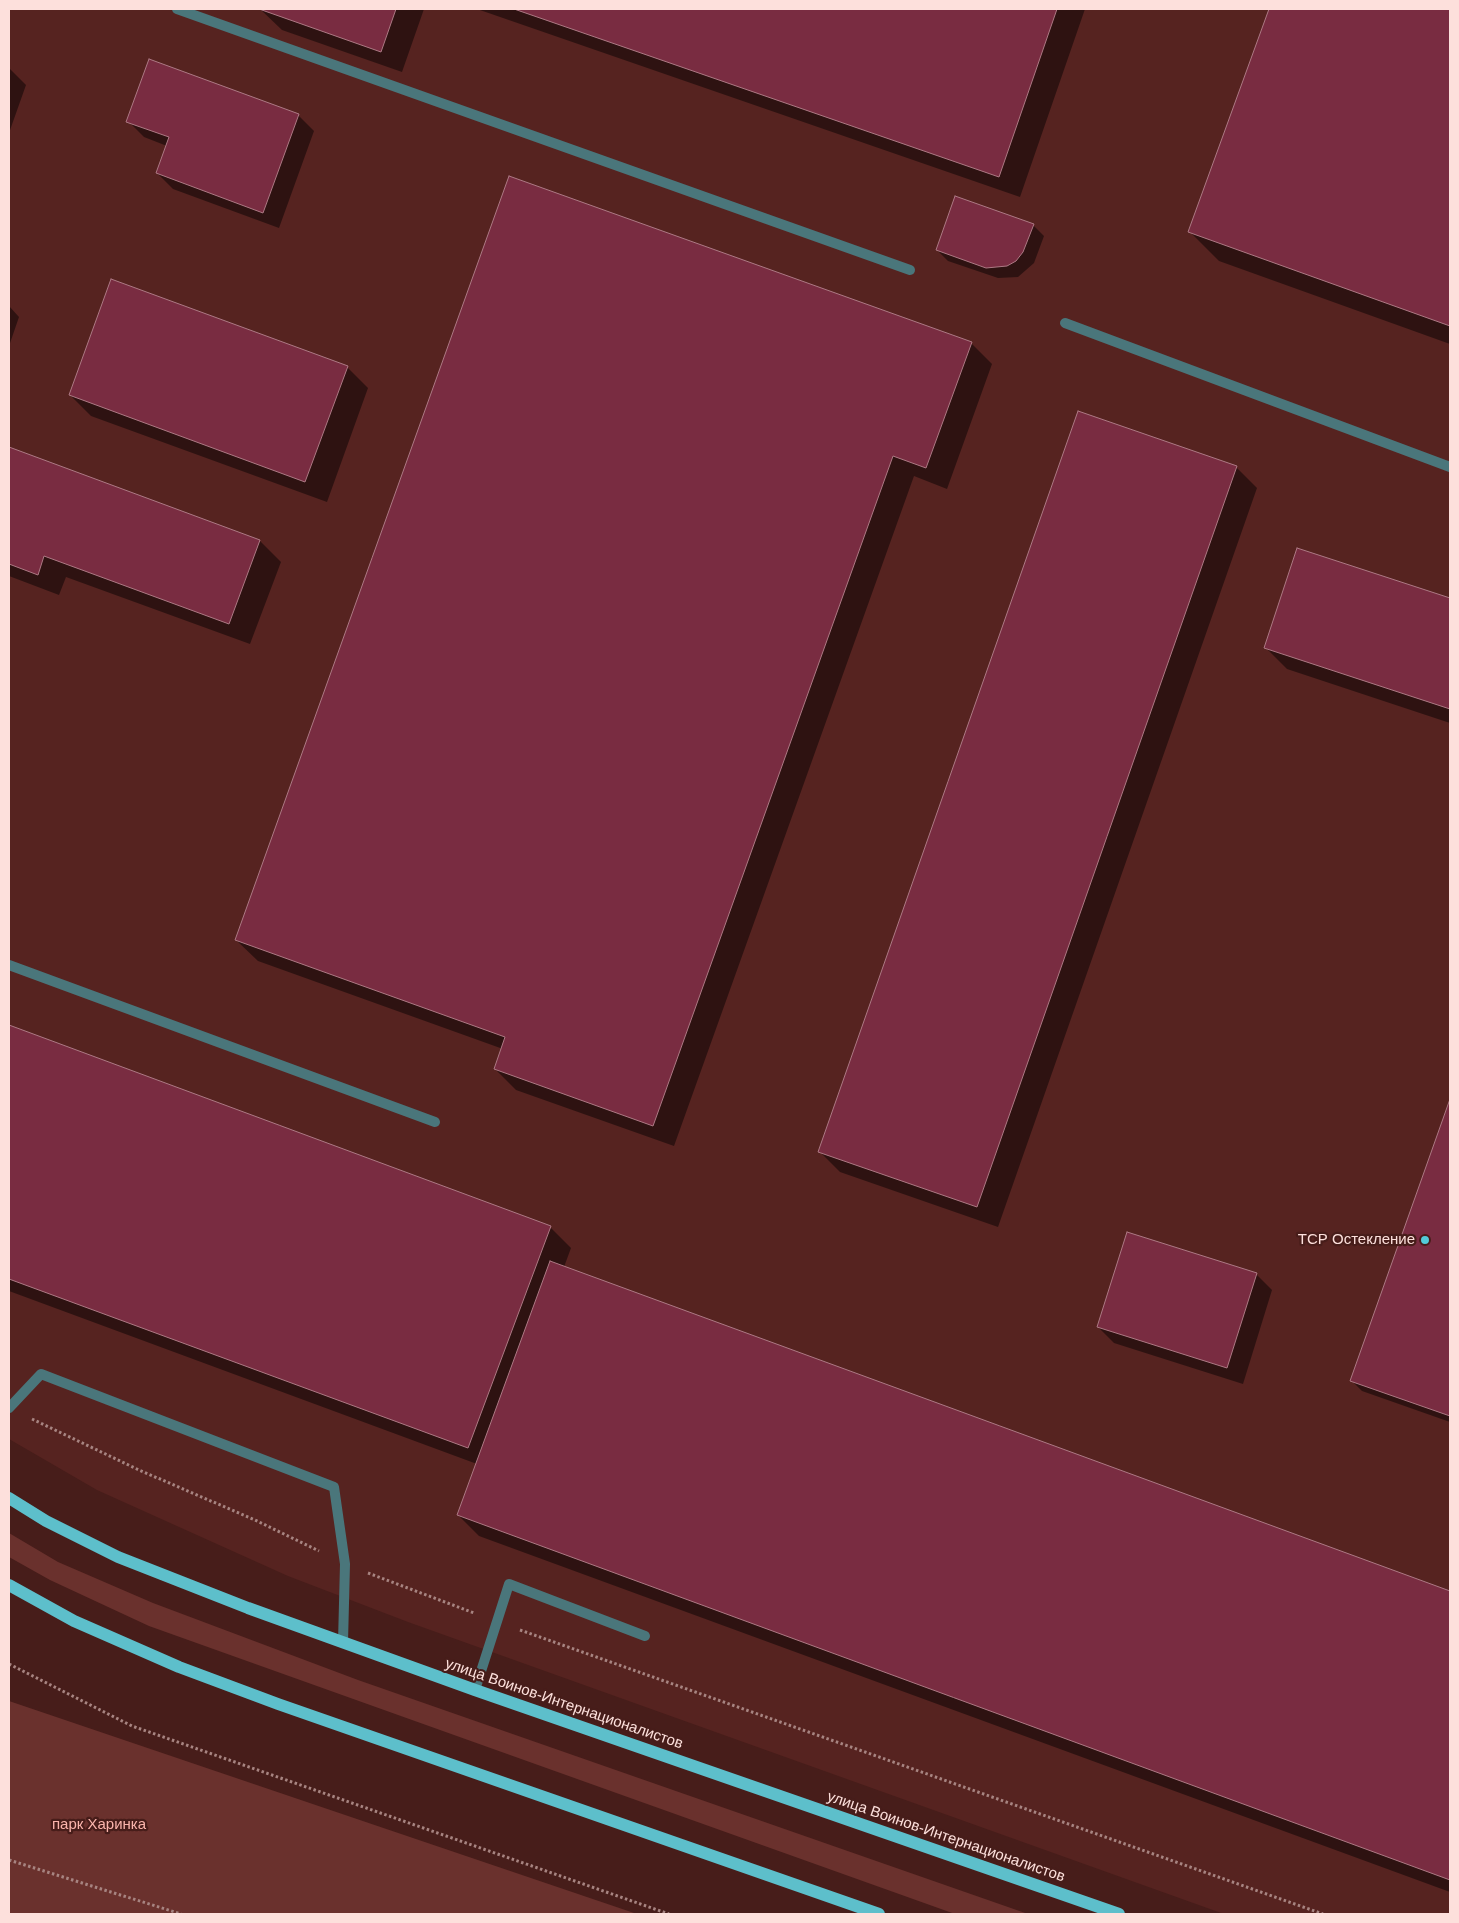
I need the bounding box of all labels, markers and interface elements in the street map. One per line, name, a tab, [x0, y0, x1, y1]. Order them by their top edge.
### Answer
place label: ТСР Остекление	[1298, 1231, 1415, 1249]
marker: ТСР Остекление	[1419, 1234, 1431, 1246]
street label: улица Воинов-Интернационалистов	[443, 1655, 685, 1753]
street label: улица Воинов-Интернационалистов	[825, 1788, 1067, 1886]
park label: парк Харинка	[52, 1816, 146, 1834]

